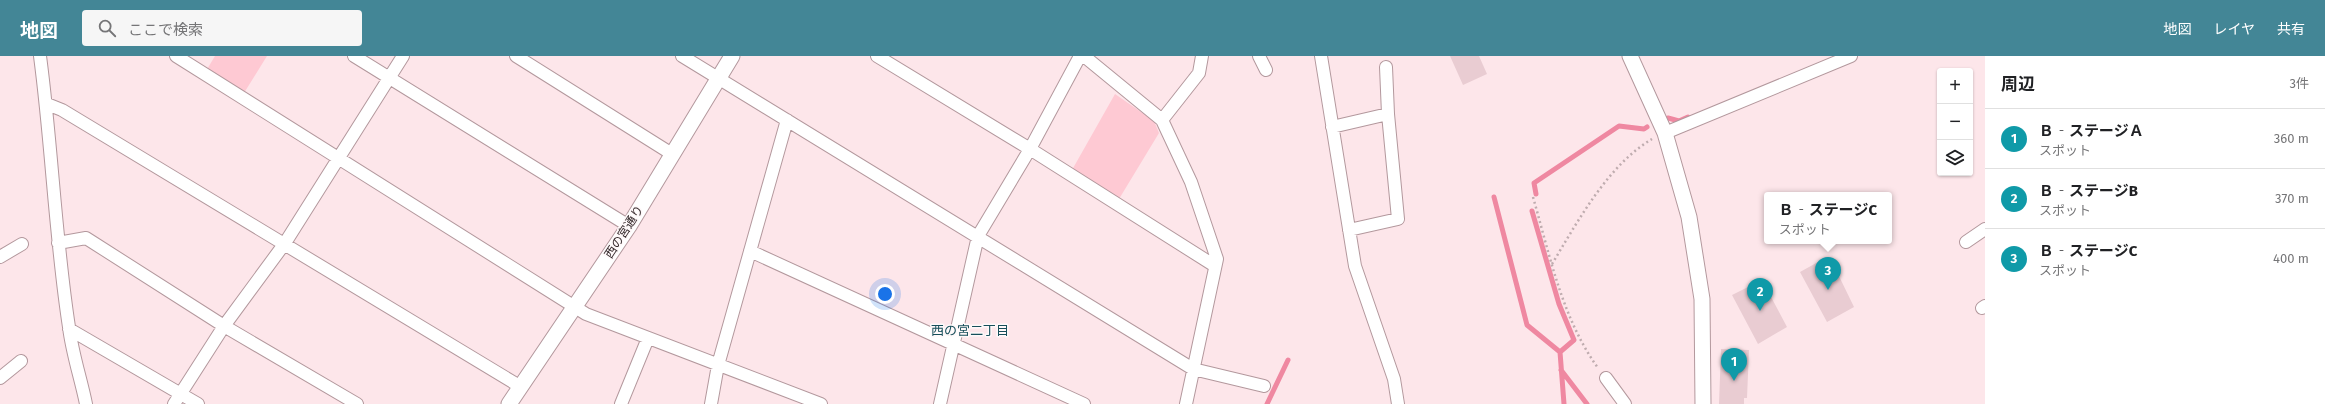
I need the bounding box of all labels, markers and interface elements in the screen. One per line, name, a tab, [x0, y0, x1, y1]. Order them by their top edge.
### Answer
search box	[82, 10, 362, 46]
icon: search	[96, 17, 118, 39]
text: 地図	[20, 19, 58, 42]
text: ここで検索	[128, 21, 203, 39]
text: 地図	[2163, 21, 2191, 38]
text: レイヤ	[2213, 21, 2255, 38]
text: 共有	[2277, 21, 2305, 38]
map controls	[1937, 68, 1973, 176]
button: +	[1937, 68, 1973, 104]
text: 周辺	[2001, 74, 2035, 95]
text: 3件	[2290, 76, 2309, 91]
button: −	[1937, 104, 1973, 140]
text: Ｂ‐ステージＡ	[2039, 122, 2144, 140]
text: 1	[2011, 131, 2017, 146]
text: 360 m	[2274, 131, 2309, 146]
button: layers	[1937, 140, 1973, 176]
text: スポット	[2039, 143, 2091, 158]
text: Ｂ‐ステージB	[2039, 182, 2138, 200]
text: 2	[2011, 191, 2017, 206]
text: 370 m	[2275, 191, 2309, 206]
popup	[1764, 192, 1892, 244]
text: Ｂ‐ステージC	[1779, 201, 1877, 219]
street label: 西の宮通り	[602, 203, 646, 261]
text: スポット	[2039, 203, 2091, 218]
text: スポット	[1779, 222, 1831, 237]
text: Ｂ‐ステージC	[2039, 242, 2137, 260]
text: 3	[2011, 251, 2017, 266]
text: 400 m	[2273, 251, 2309, 266]
pin: 3	[1815, 257, 1841, 290]
text: スポット	[2039, 263, 2091, 278]
pin: 2	[1747, 278, 1773, 311]
your location	[875, 284, 895, 304]
district label: 西の宮二丁目	[931, 323, 1009, 338]
pin: 1	[1721, 348, 1747, 381]

